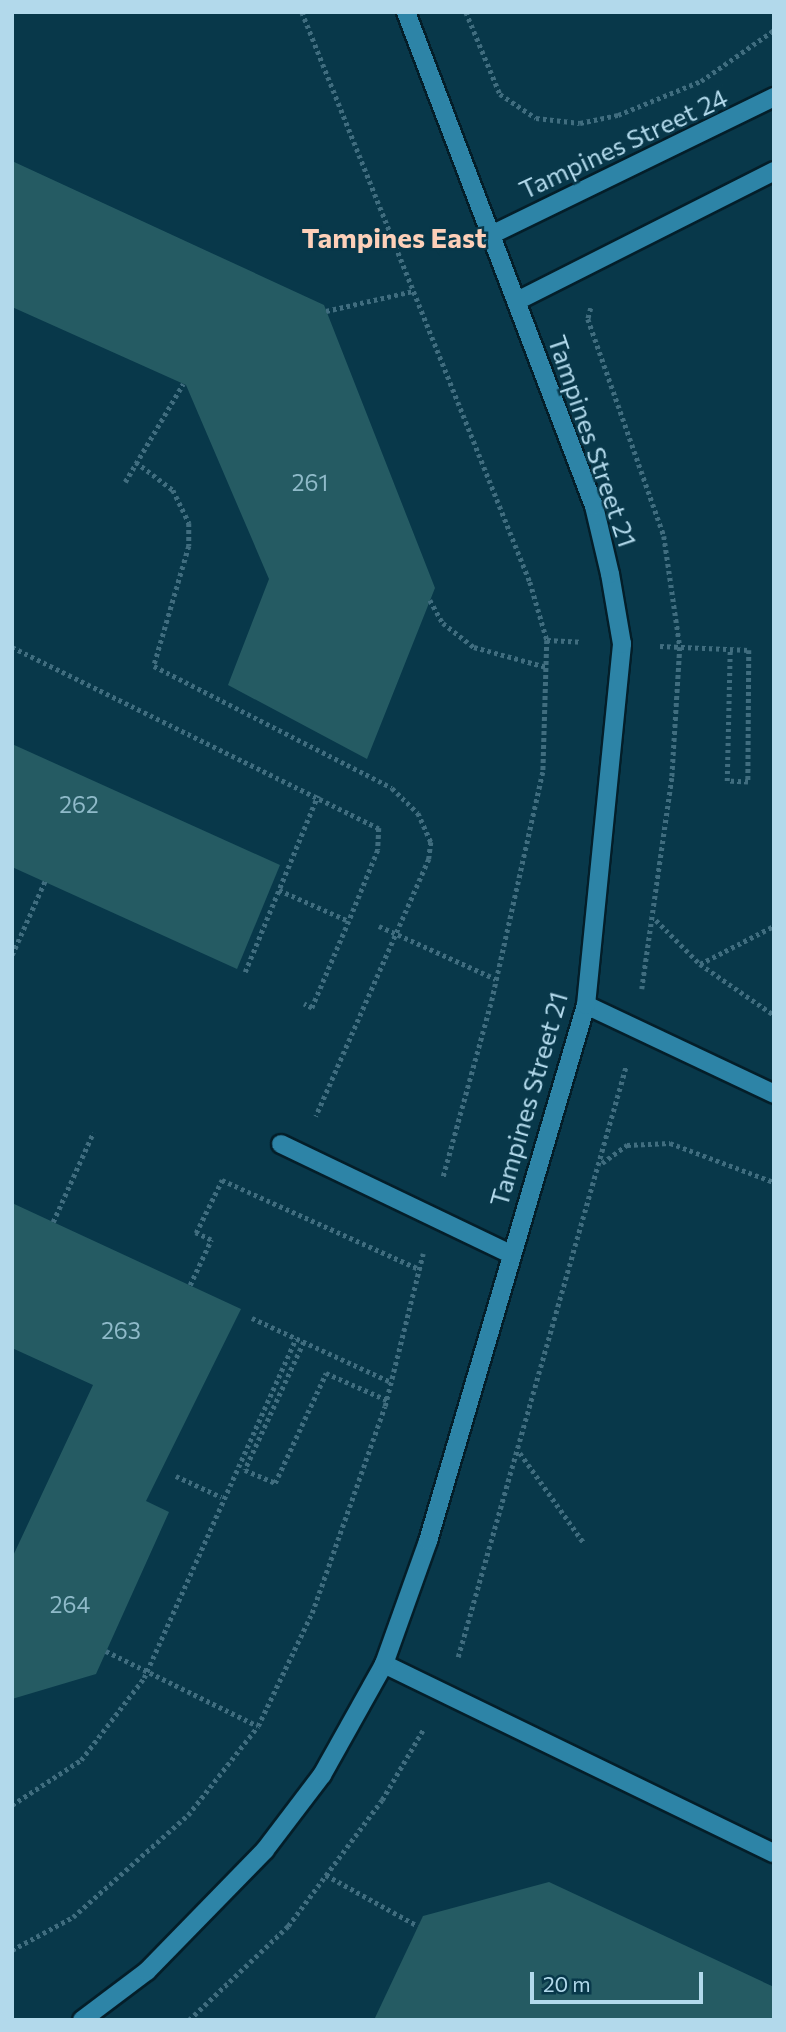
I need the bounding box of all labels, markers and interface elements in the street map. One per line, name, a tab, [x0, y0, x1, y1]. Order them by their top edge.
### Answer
street label: Tampines Street 24	[514, 81, 732, 205]
district label: Tampines East	[301, 220, 487, 254]
street label: Tampines Street 21	[542, 331, 644, 551]
house number: 261	[292, 468, 328, 496]
house number: 262	[59, 790, 99, 818]
street label: Tampines Street 21	[482, 988, 574, 1210]
house number: 263	[101, 1316, 141, 1344]
house number: 264	[50, 1590, 90, 1618]
scale bar	[534, 1958, 707, 2002]
text: 20 m	[543, 1971, 591, 1996]

